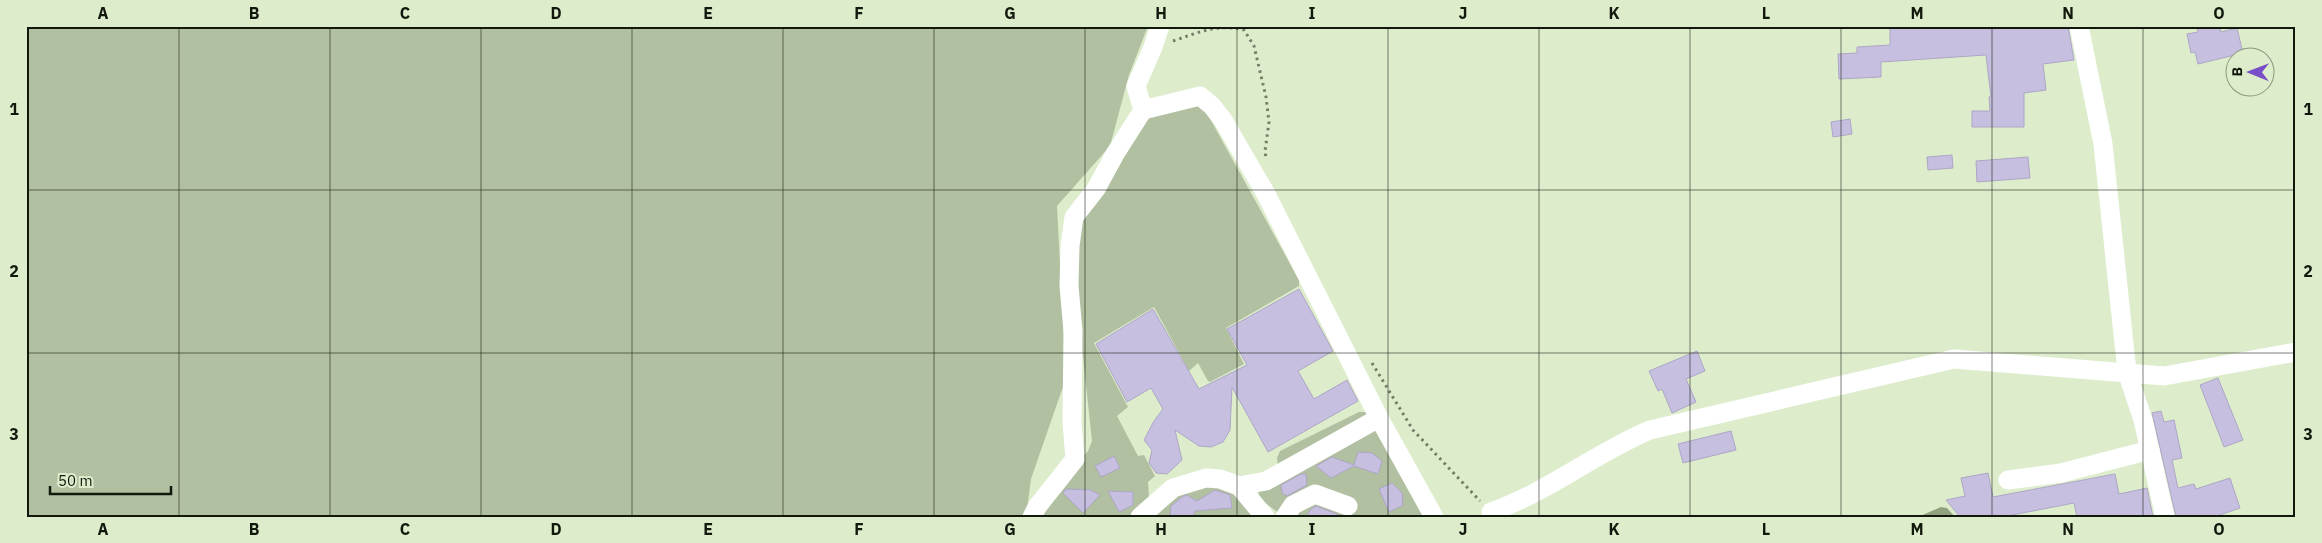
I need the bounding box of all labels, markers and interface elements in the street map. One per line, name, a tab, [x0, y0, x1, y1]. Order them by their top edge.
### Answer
text: A	[98, 3, 109, 23]
text: B	[249, 3, 260, 23]
text: C	[400, 3, 410, 23]
text: D	[550, 3, 562, 23]
text: E	[703, 3, 713, 23]
text: F	[854, 3, 864, 23]
text: G	[1004, 3, 1016, 23]
text: H	[1155, 3, 1167, 23]
text: I	[1309, 3, 1316, 23]
text: J	[1459, 3, 1467, 23]
text: K	[1608, 3, 1620, 23]
text: L	[1762, 3, 1770, 23]
text: M	[1910, 3, 1924, 23]
text: N	[2062, 3, 2074, 23]
text: O	[2213, 3, 2225, 23]
north arrow	[2224, 48, 2274, 98]
text: B	[2228, 67, 2246, 77]
text: 1	[9, 99, 19, 119]
text: 1	[2303, 99, 2313, 119]
text: 2	[9, 261, 19, 281]
text: 2	[2303, 261, 2313, 281]
text: 3	[9, 424, 19, 444]
text: 3	[2303, 424, 2313, 444]
scale bar	[50, 463, 171, 495]
text: 50 m	[58, 471, 93, 490]
text: A	[98, 519, 109, 539]
text: B	[249, 519, 260, 539]
text: C	[400, 519, 410, 539]
text: D	[550, 519, 562, 539]
text: E	[703, 519, 713, 539]
text: F	[854, 519, 864, 539]
text: G	[1004, 519, 1016, 539]
text: H	[1155, 519, 1167, 539]
text: I	[1309, 519, 1316, 539]
text: J	[1459, 519, 1467, 539]
text: K	[1608, 519, 1620, 539]
text: L	[1762, 519, 1770, 539]
text: M	[1910, 519, 1924, 539]
text: N	[2062, 519, 2074, 539]
text: O	[2213, 519, 2225, 539]

